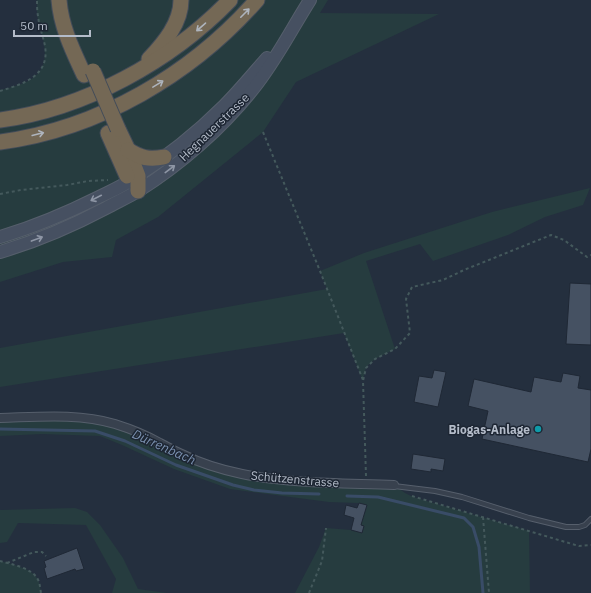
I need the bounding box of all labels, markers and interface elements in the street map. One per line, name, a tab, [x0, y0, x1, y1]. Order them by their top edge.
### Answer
one-way arrow	[240, 8, 250, 18]
scale bar	[14, 12, 90, 38]
text: 50 m	[20, 18, 48, 33]
one-way arrow	[196, 22, 207, 31]
one-way arrow	[152, 80, 164, 88]
street label: Hegnauerstrasse	[176, 90, 252, 164]
one-way arrow	[31, 130, 44, 138]
one-way arrow	[164, 164, 175, 173]
one-way arrow	[91, 195, 103, 202]
one-way arrow	[31, 235, 43, 243]
place label: Biogas-Anlage	[449, 422, 530, 437]
marker: Biogas-Anlage	[533, 424, 543, 434]
water label: Dürrenbach	[130, 425, 198, 469]
street label: Schützenstrasse	[250, 468, 340, 490]

